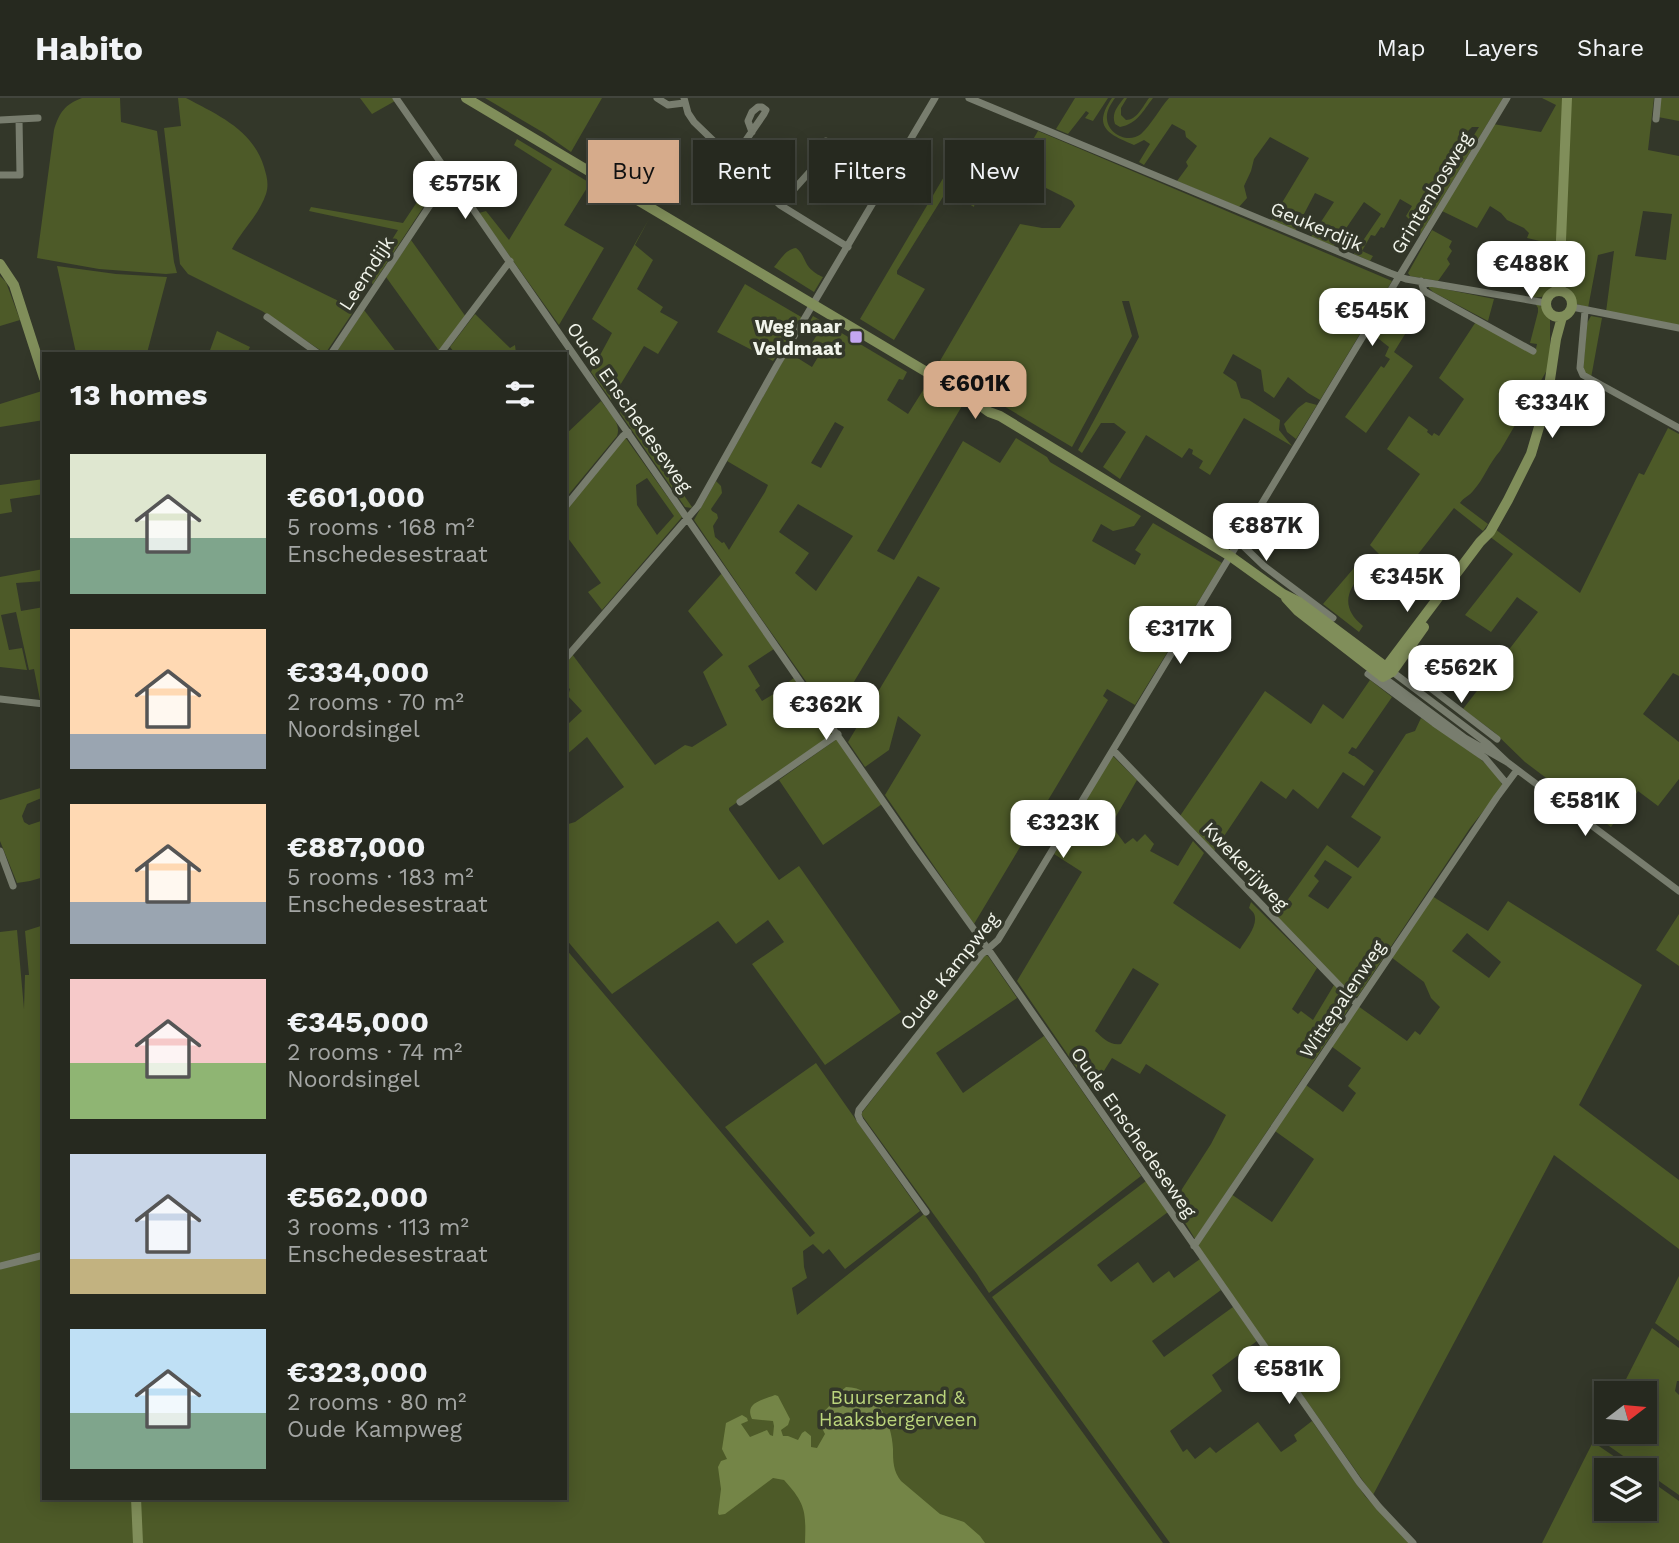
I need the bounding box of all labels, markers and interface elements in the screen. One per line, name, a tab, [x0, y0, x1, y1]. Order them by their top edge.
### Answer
text: Habito	[35, 29, 143, 68]
text: Map	[1377, 34, 1425, 62]
text: Layers	[1463, 34, 1539, 62]
text: Share	[1577, 34, 1644, 62]
street label: Grintenbosweg	[1386, 127, 1477, 258]
chip: Buy	[588, 140, 679, 203]
chip: Rent	[693, 140, 795, 203]
chip: Filters	[809, 140, 931, 203]
chip: New	[945, 140, 1044, 203]
pin: €575K	[416, 162, 514, 221]
text: €575K	[429, 170, 501, 197]
street label: Geukerdijk	[1267, 197, 1367, 256]
street label: Leemdijk	[334, 232, 399, 315]
pin: €488K	[1482, 242, 1580, 301]
text: €488K	[1493, 250, 1569, 277]
pin: €545K	[1323, 288, 1421, 348]
text: €545K	[1335, 297, 1409, 324]
place label: Weg naar Veldmaat	[753, 315, 843, 360]
street label: Oude Enschedeseweg	[562, 318, 698, 498]
marker: Weg naar Veldmaat	[848, 329, 864, 345]
pin: €601K	[926, 362, 1024, 421]
text: €601K	[940, 370, 1010, 397]
icon: filters	[501, 375, 539, 413]
text: 13 homes	[70, 377, 207, 412]
pin: €334K	[1503, 380, 1601, 440]
text: €334K	[1515, 389, 1589, 416]
text: €601,000	[287, 479, 425, 514]
icon: home	[126, 482, 210, 566]
pin: €887K	[1217, 504, 1315, 563]
text: €887K	[1229, 512, 1303, 539]
text: 5 rooms · 168 m²	[287, 514, 475, 541]
text: Enschedesestraat	[287, 541, 488, 568]
pin: €345K	[1358, 554, 1456, 614]
text: €345K	[1370, 563, 1444, 590]
pin: €317K	[1131, 606, 1229, 666]
text: €317K	[1145, 615, 1215, 642]
pin: €562K	[1412, 646, 1510, 705]
text: €334,000	[287, 654, 429, 689]
text: €562K	[1424, 654, 1498, 681]
icon: home	[126, 657, 210, 741]
pin: €362K	[777, 682, 875, 742]
text: 2 rooms · 70 m²	[287, 689, 464, 716]
text: €362K	[789, 691, 863, 718]
text: Noordsingel	[287, 716, 420, 743]
pin: €581K	[1536, 778, 1634, 838]
text: €581K	[1550, 787, 1620, 814]
pin: €323K	[1014, 800, 1112, 860]
text: €323K	[1026, 809, 1100, 836]
street label: Kwekerijweg	[1198, 817, 1294, 916]
text: €887,000	[287, 829, 426, 864]
icon: home	[126, 832, 210, 916]
text: 5 rooms · 183 m²	[287, 864, 474, 891]
text: Enschedesestraat	[287, 891, 488, 918]
street label: Oude Kampweg	[895, 907, 1004, 1035]
street label: Wittepalenweg	[1295, 935, 1391, 1062]
text: €345,000	[287, 1004, 429, 1039]
icon: home	[126, 1007, 210, 1091]
text: 2 rooms · 74 m²	[287, 1039, 462, 1066]
street label: Oude Enschedeseweg	[1066, 1043, 1202, 1223]
text: Noordsingel	[287, 1066, 420, 1093]
text: €562,000	[287, 1179, 428, 1214]
icon: home	[126, 1182, 210, 1266]
text: 3 rooms · 113 m²	[287, 1214, 469, 1241]
text: Enschedesestraat	[287, 1241, 488, 1268]
pin: €581K	[1240, 1346, 1338, 1406]
text: €323,000	[287, 1354, 428, 1389]
text: €581K	[1254, 1355, 1324, 1382]
icon: home	[126, 1357, 210, 1441]
north arrow	[1594, 1381, 1657, 1444]
map controls	[1594, 1381, 1657, 1521]
park label: Buurserzand & Haaksbergerveen	[819, 1386, 977, 1431]
text: 2 rooms · 80 m²	[287, 1389, 466, 1416]
text: Oude Kampweg	[287, 1416, 462, 1443]
button: layers	[1594, 1458, 1657, 1521]

